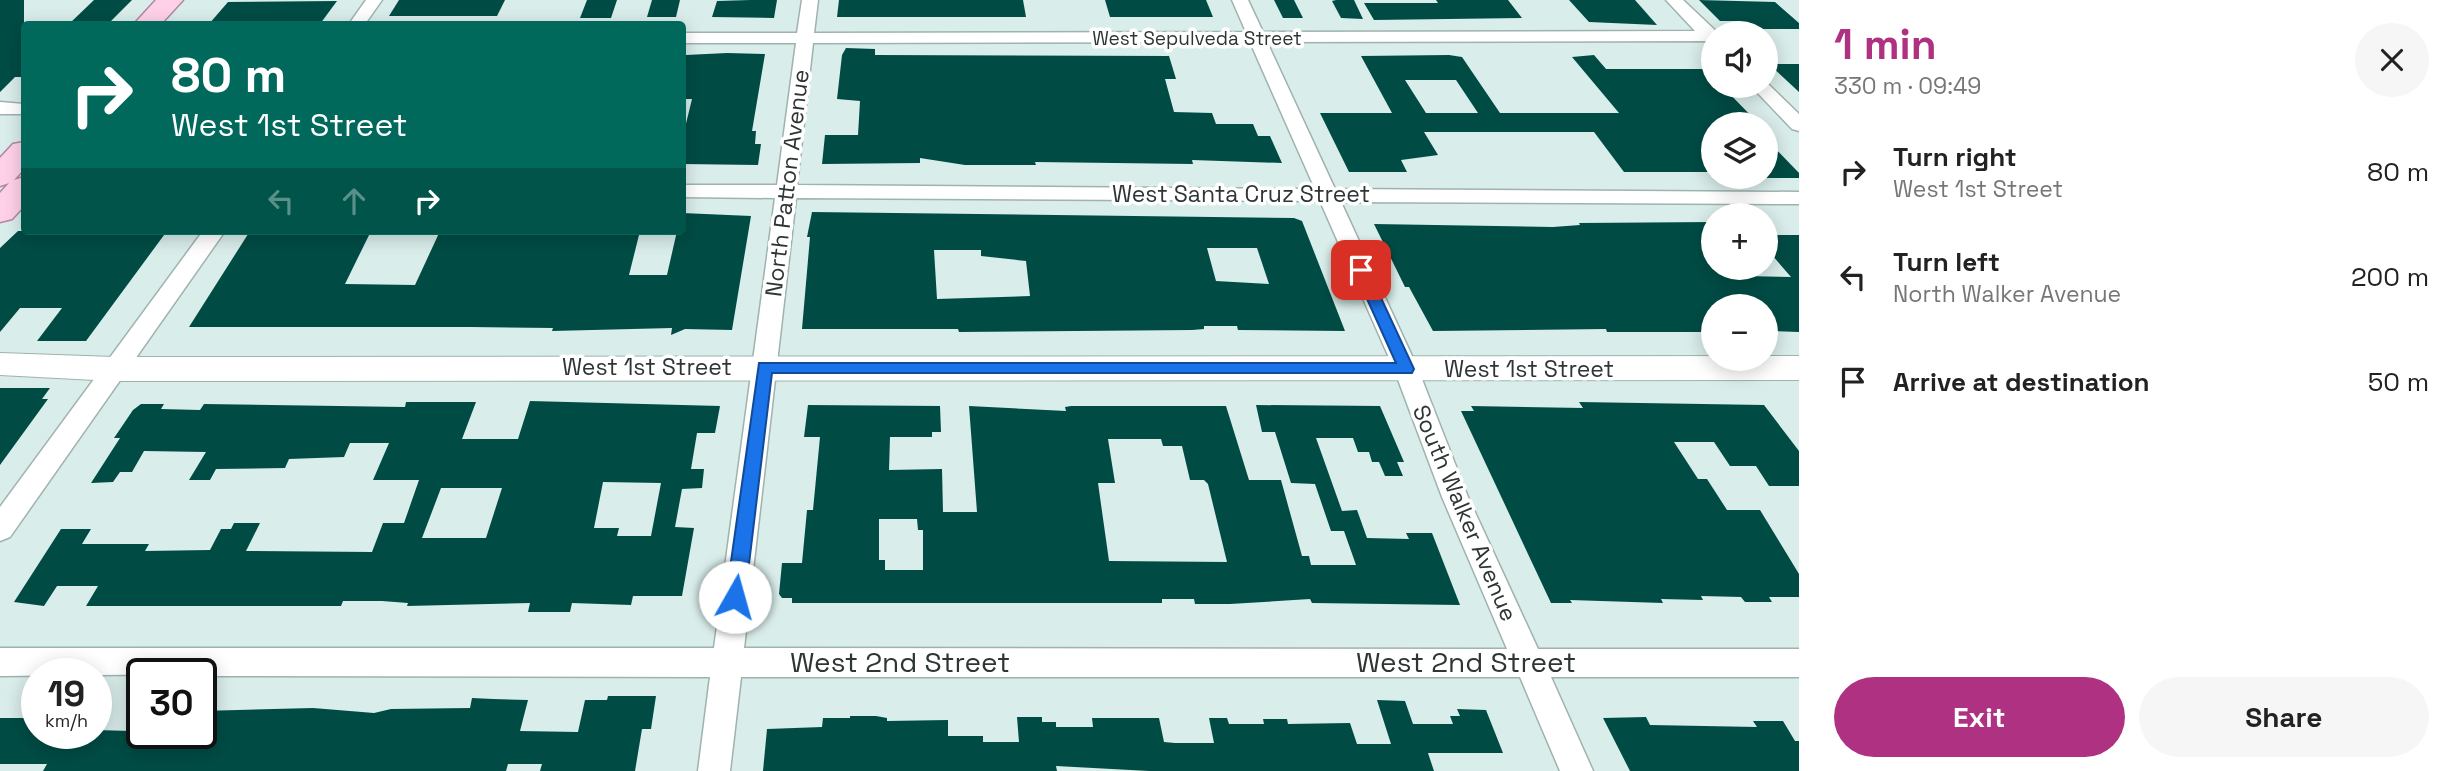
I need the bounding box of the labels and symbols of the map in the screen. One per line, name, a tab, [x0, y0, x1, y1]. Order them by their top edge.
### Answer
street label: West Sepulveda Street	[1092, 26, 1302, 51]
street label: North Patton Avenue	[758, 68, 816, 298]
street label: West Santa Cruz Street	[1112, 179, 1370, 209]
pin	[1331, 240, 1391, 300]
street label: West 1st Street	[562, 352, 732, 382]
street label: West 1st Street	[1444, 354, 1614, 384]
street label: South Walker Avenue	[1406, 400, 1524, 626]
position arrow	[698, 560, 772, 634]
street label: West 2nd Street	[790, 644, 1010, 680]
street label: West 2nd Street	[1356, 644, 1576, 680]
speed limit sign: 30	[126, 658, 217, 749]

